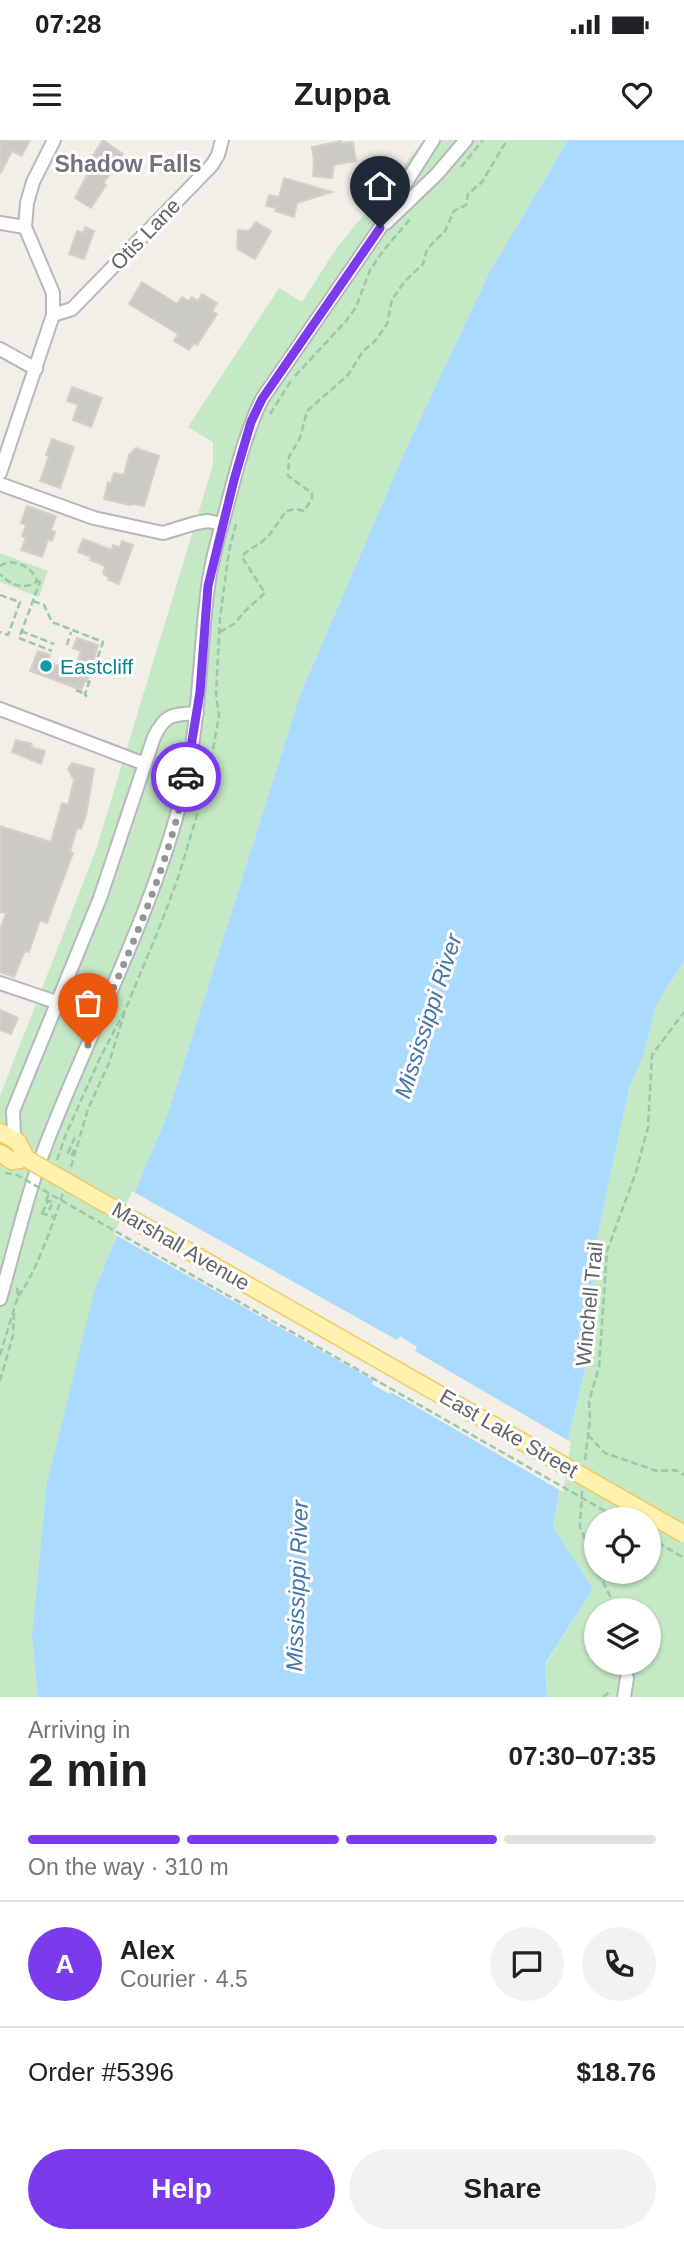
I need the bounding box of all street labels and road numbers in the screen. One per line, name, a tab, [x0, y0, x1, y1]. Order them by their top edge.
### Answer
street label: Otis Lane	[106, 194, 184, 274]
street label: Marshall Avenue	[108, 1197, 254, 1295]
street label: Winchell Trail	[571, 1241, 607, 1367]
street label: East Lake Street	[436, 1384, 582, 1482]

